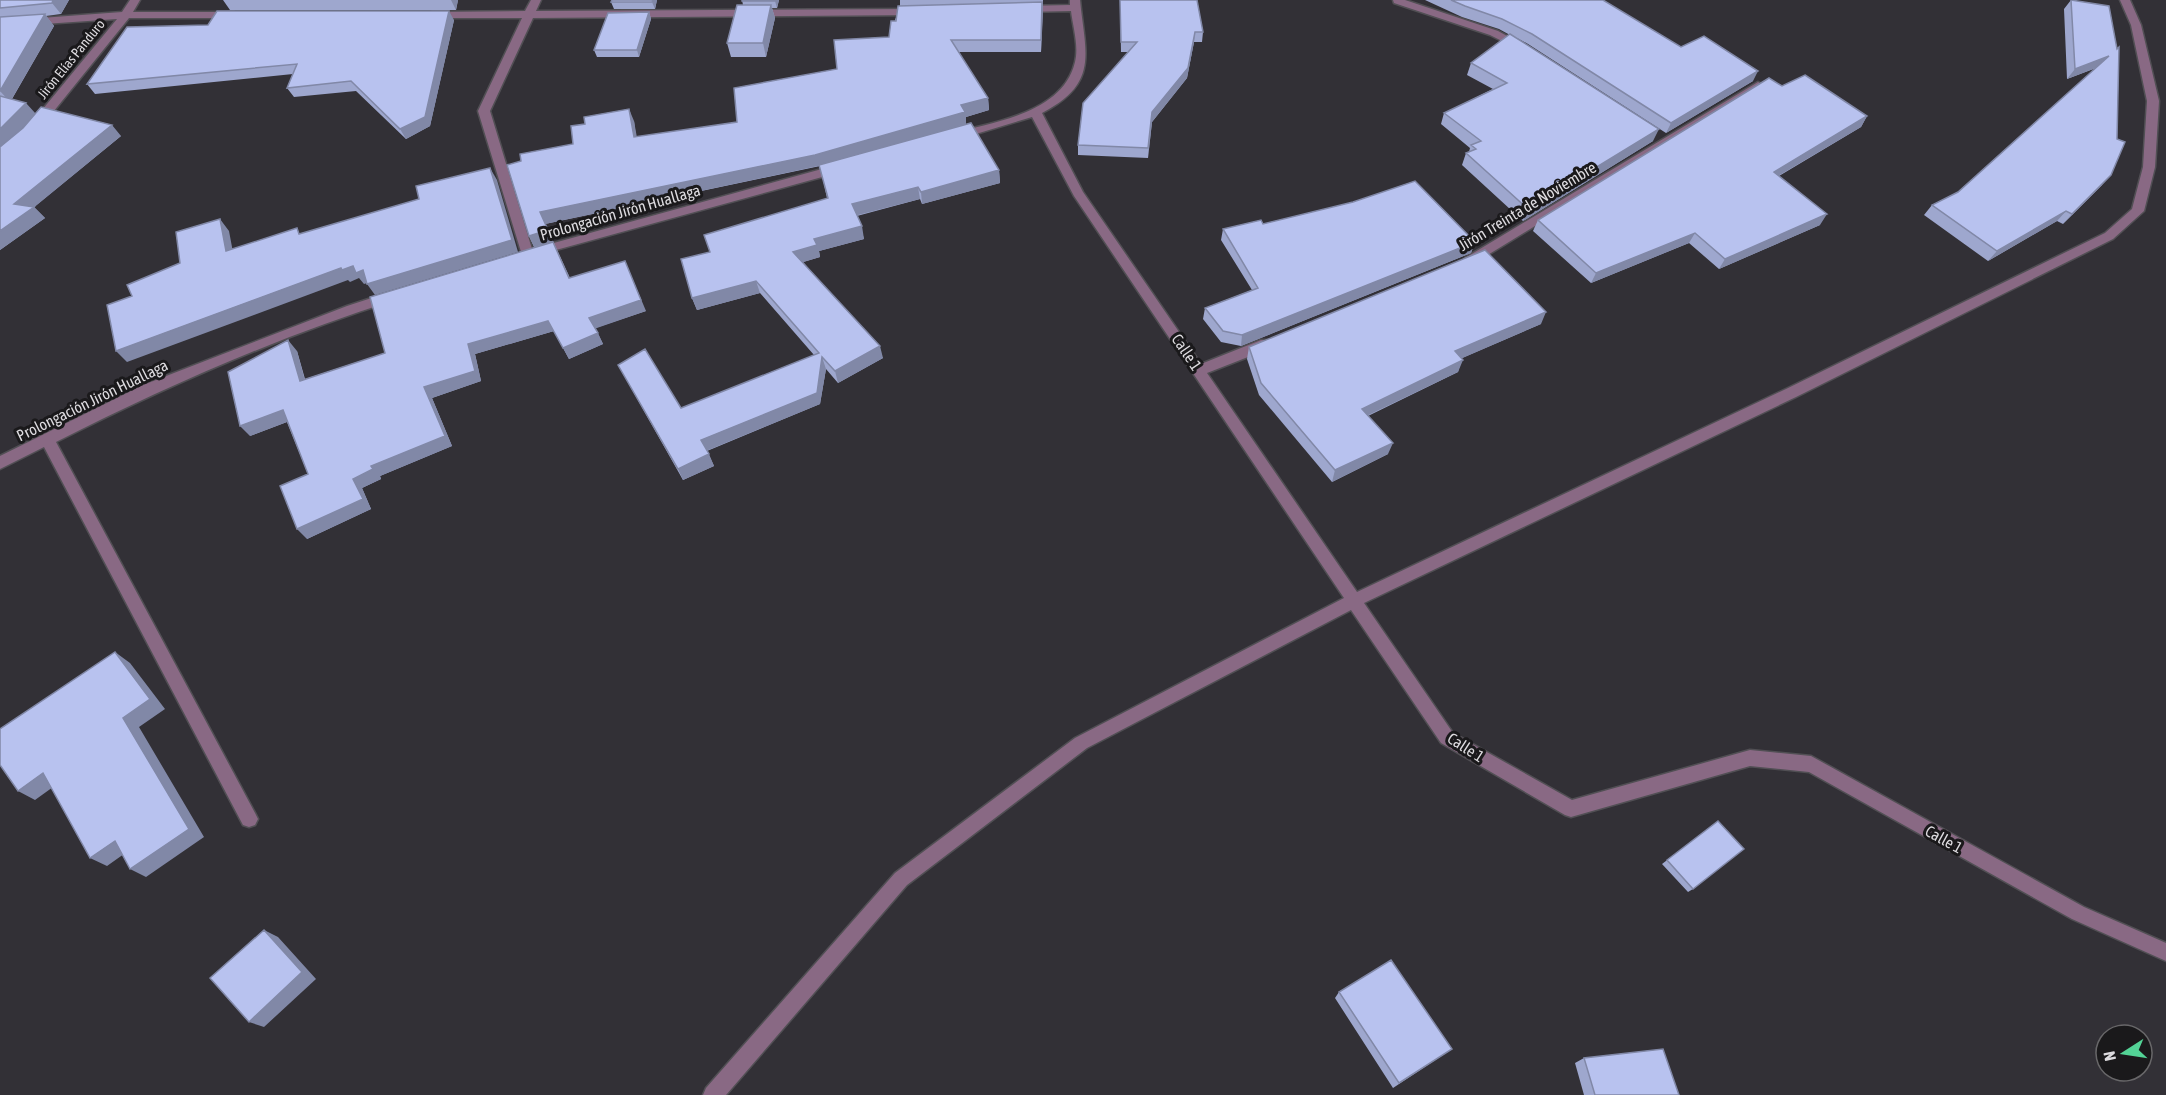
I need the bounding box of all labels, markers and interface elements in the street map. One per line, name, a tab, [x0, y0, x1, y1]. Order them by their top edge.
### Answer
street label: Jirón Elías Panduro	[34, 16, 108, 102]
street label: Jirón Treinta de Noviembre	[1455, 158, 1599, 254]
street label: Prolongación Jirón Huallaga	[538, 180, 702, 244]
street label: Calle 1	[1168, 330, 1206, 374]
street label: Prolongación Jirón Huallaga	[14, 356, 171, 445]
street label: Calle 1	[1444, 729, 1488, 765]
street label: Calle 1	[1922, 821, 1966, 857]
north arrow	[2094, 1023, 2154, 1083]
text: N	[2100, 1050, 2119, 1063]

